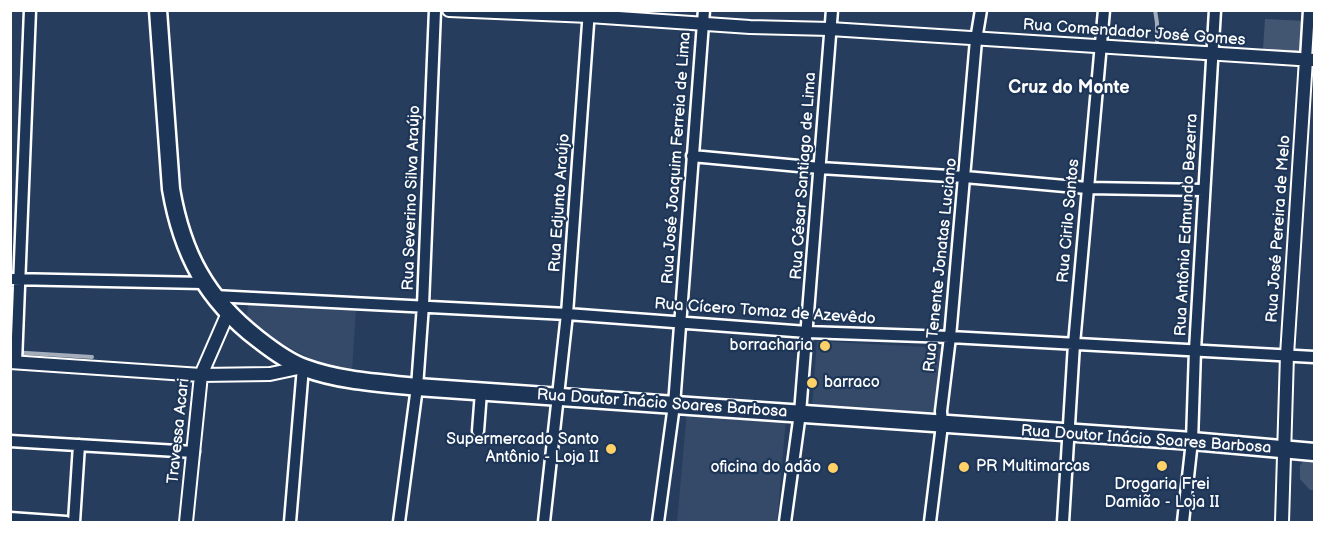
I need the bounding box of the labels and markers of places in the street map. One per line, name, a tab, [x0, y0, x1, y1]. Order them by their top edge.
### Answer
place label: borracharia	[730, 336, 813, 356]
marker: borracharia	[818, 339, 832, 353]
place label: barraco	[824, 373, 880, 393]
marker: barraco	[805, 376, 819, 390]
place label: Supermercado Santo Antônio - Loja II	[446, 430, 599, 468]
marker: Supermercado Santo Antônio - Loja II	[604, 442, 618, 456]
place label: PR Multimarcas	[976, 457, 1090, 477]
place label: oficina do adão	[710, 458, 821, 478]
marker: Drogaria Frei Damião - Loja II	[1155, 459, 1169, 473]
marker: PR Multimarcas	[957, 460, 971, 474]
marker: oficina do adão	[826, 461, 840, 475]
place label: Drogaria Frei Damião - Loja II	[1105, 475, 1219, 513]

